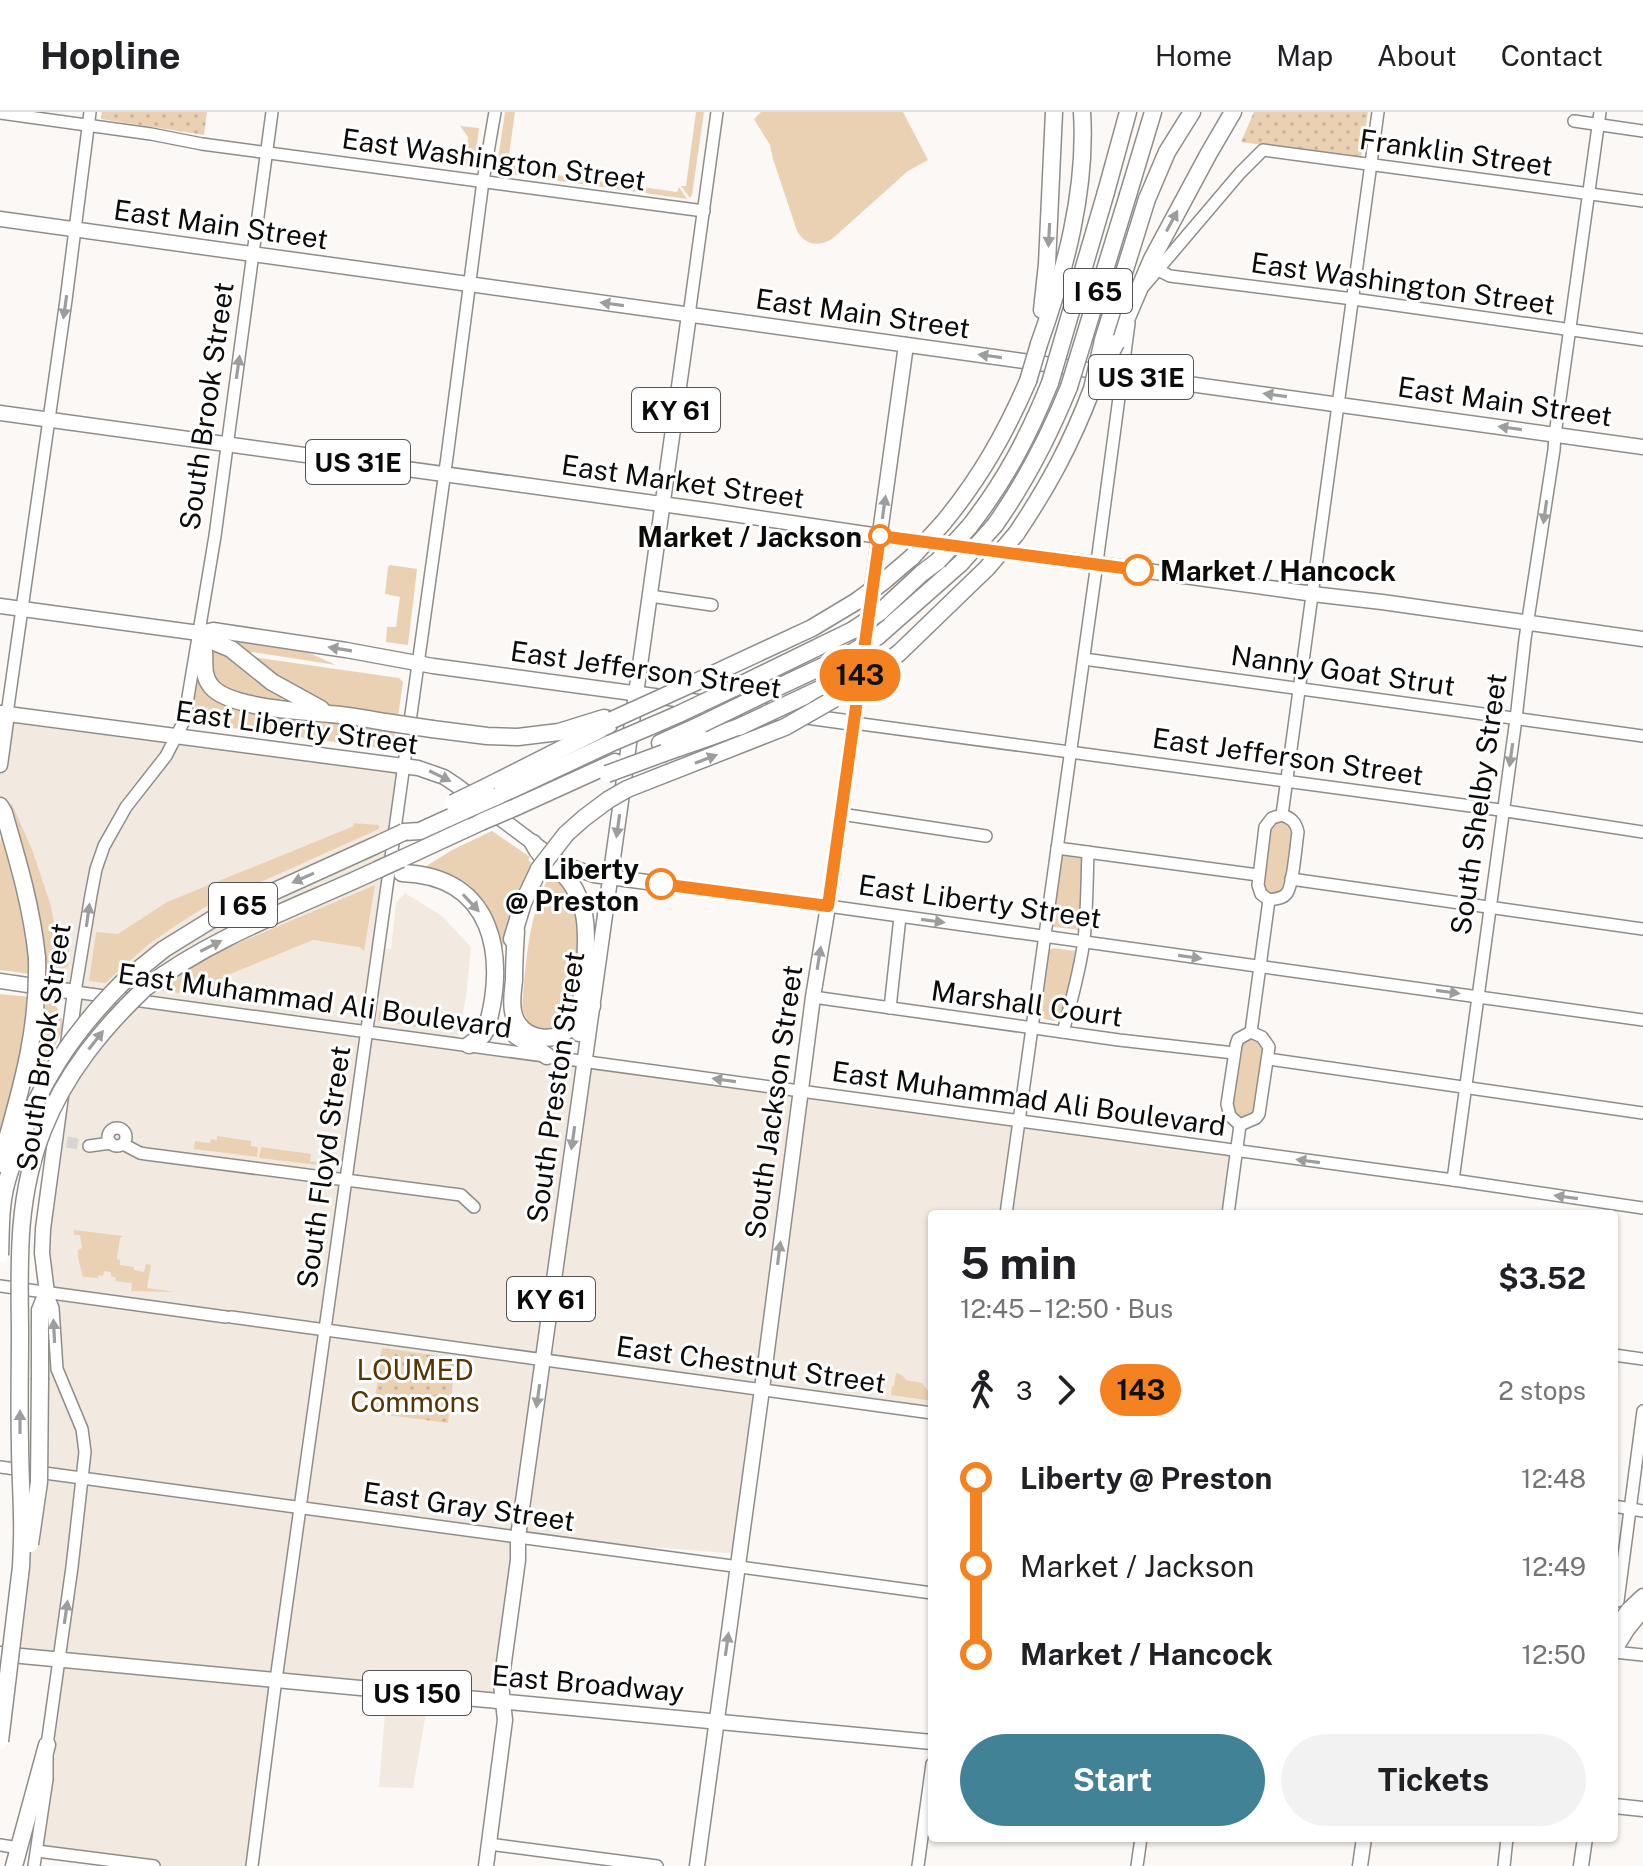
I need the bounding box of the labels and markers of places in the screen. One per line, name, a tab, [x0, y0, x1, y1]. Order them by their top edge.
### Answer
place label: Market / Jackson	[637, 520, 862, 553]
marker: Market / Jackson	[869, 525, 891, 547]
place label: Market / Hancock	[1160, 554, 1396, 587]
marker: Market / Hancock	[1123, 555, 1153, 585]
place label: Liberty @ Preston	[505, 852, 639, 917]
marker: Liberty @ Preston	[646, 869, 676, 899]

